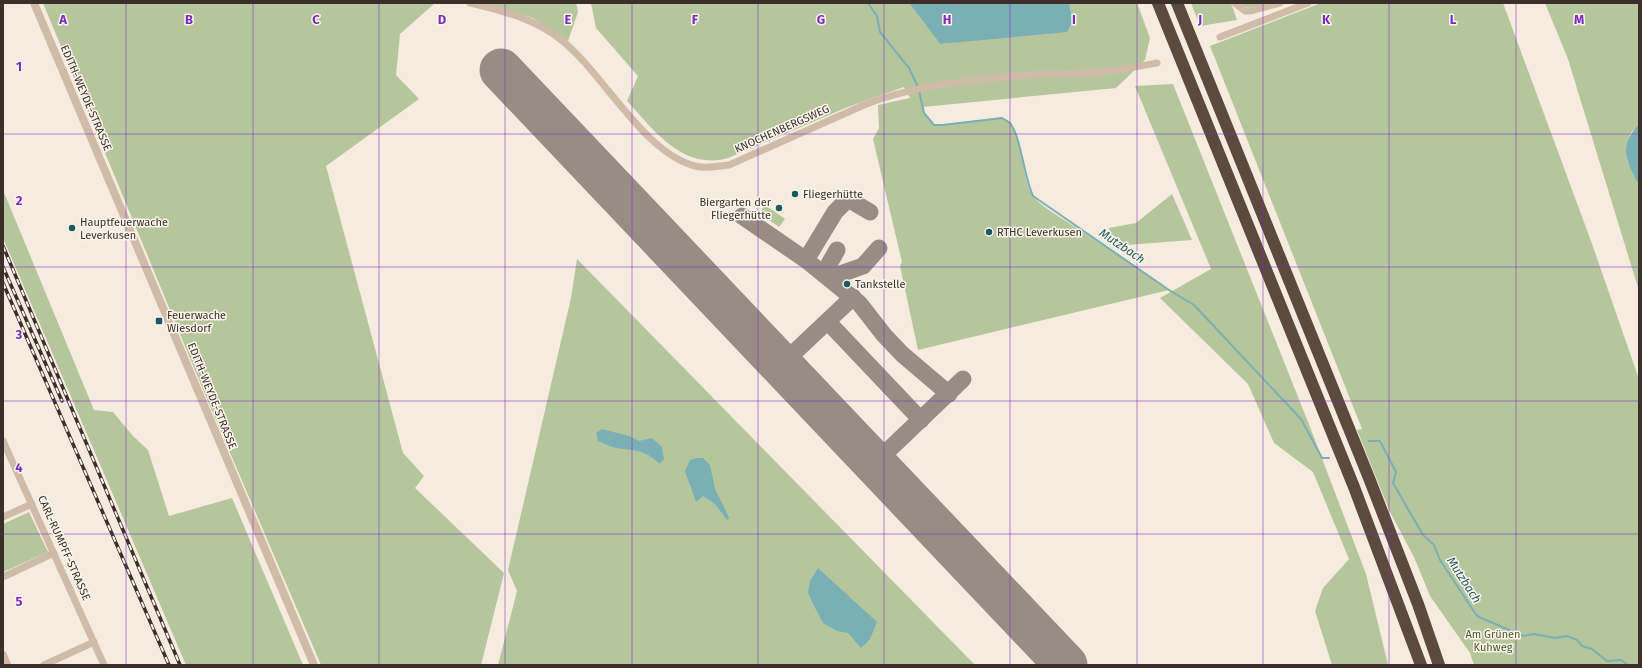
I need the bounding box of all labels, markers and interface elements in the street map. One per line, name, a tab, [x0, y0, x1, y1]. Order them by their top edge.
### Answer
text: A	[58, 12, 67, 27]
text: B	[185, 12, 193, 27]
text: C	[312, 12, 320, 27]
text: D	[438, 12, 447, 27]
text: E	[565, 12, 572, 27]
text: F	[692, 12, 699, 27]
text: G	[817, 12, 825, 27]
text: H	[943, 12, 951, 27]
text: I	[1072, 12, 1076, 27]
text: J	[1197, 12, 1202, 27]
text: K	[1322, 12, 1331, 27]
text: L	[1450, 12, 1457, 27]
text: M	[1574, 12, 1584, 27]
street label: EDITH-WEYDE-STRASSE	[58, 43, 114, 153]
text: 1	[16, 59, 22, 74]
street label: KNOCHENBERGSWEG	[733, 102, 831, 156]
place label: Fliegerhütte	[803, 188, 863, 201]
marker: Fliegerhütte	[790, 189, 800, 199]
text: 2	[16, 193, 23, 208]
place label: Biergarten der Fliegerhütte	[699, 196, 772, 222]
marker: Biergarten der Fliegerhütte	[774, 203, 784, 213]
place label: Hauptfeuerwache Leverkusen	[80, 216, 168, 242]
marker: Hauptfeuerwache Leverkusen	[67, 223, 77, 233]
place label: RTHC Leverkusen	[997, 226, 1082, 239]
water label: Mutzbach	[1097, 226, 1147, 266]
marker: RTHC Leverkusen	[984, 227, 994, 237]
place label: Tankstelle	[855, 278, 905, 291]
marker: Tankstelle	[842, 279, 852, 289]
place label: Feuerwache Wiesdorf	[167, 309, 226, 335]
marker: Feuerwache Wiesdorf	[154, 316, 164, 326]
text: 3	[15, 327, 23, 342]
street label: EDITH-WEYDE-STRASSE	[185, 341, 239, 451]
text: 4	[15, 460, 23, 475]
street label: CARL-RUMPFF-STRASSE	[35, 493, 93, 603]
water label: Mutzbach	[1444, 554, 1484, 606]
text: 5	[16, 594, 23, 609]
park label: Am Grünen Kuhweg	[1465, 628, 1521, 654]

